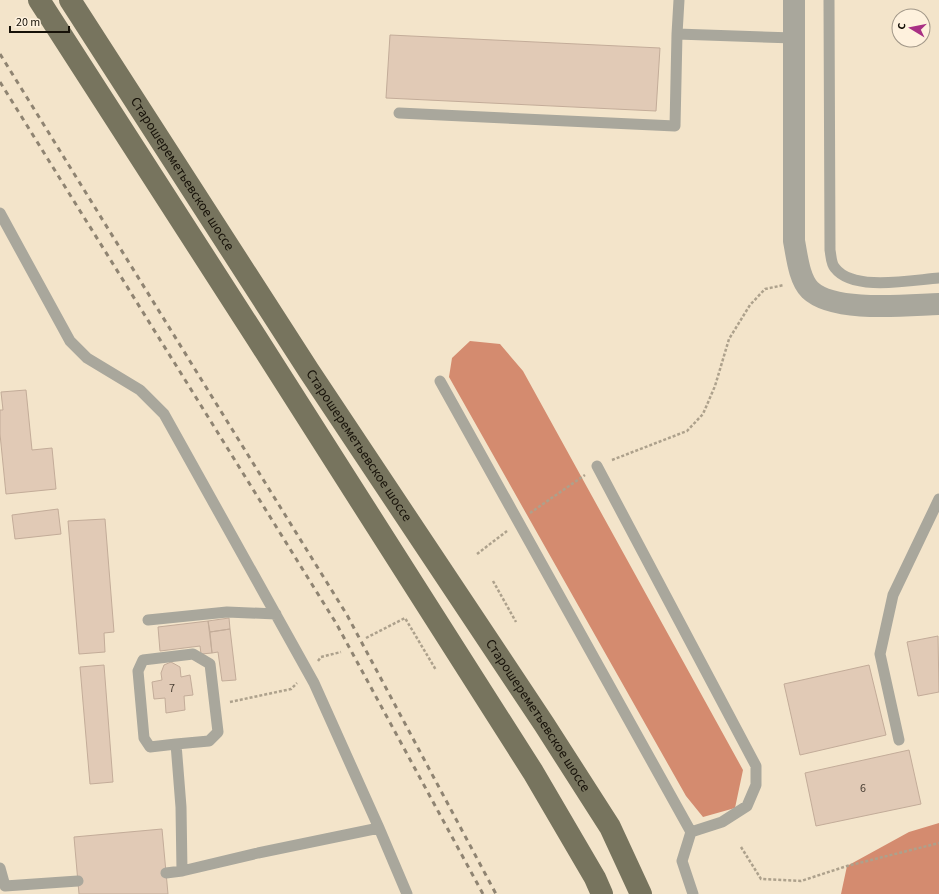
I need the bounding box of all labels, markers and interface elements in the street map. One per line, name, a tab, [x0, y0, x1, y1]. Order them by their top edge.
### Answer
scale bar	[10, 8, 69, 34]
north arrow	[891, 8, 931, 48]
text: 20 m	[16, 14, 40, 31]
text: С	[894, 21, 910, 31]
street label: Старошереметьевское шоссе	[125, 93, 239, 255]
street label: Старошереметьевское шоссе	[301, 366, 417, 526]
street label: Старошереметьевское шоссе	[480, 635, 595, 796]
house number: 7	[169, 680, 175, 697]
house number: 6	[860, 780, 866, 797]

